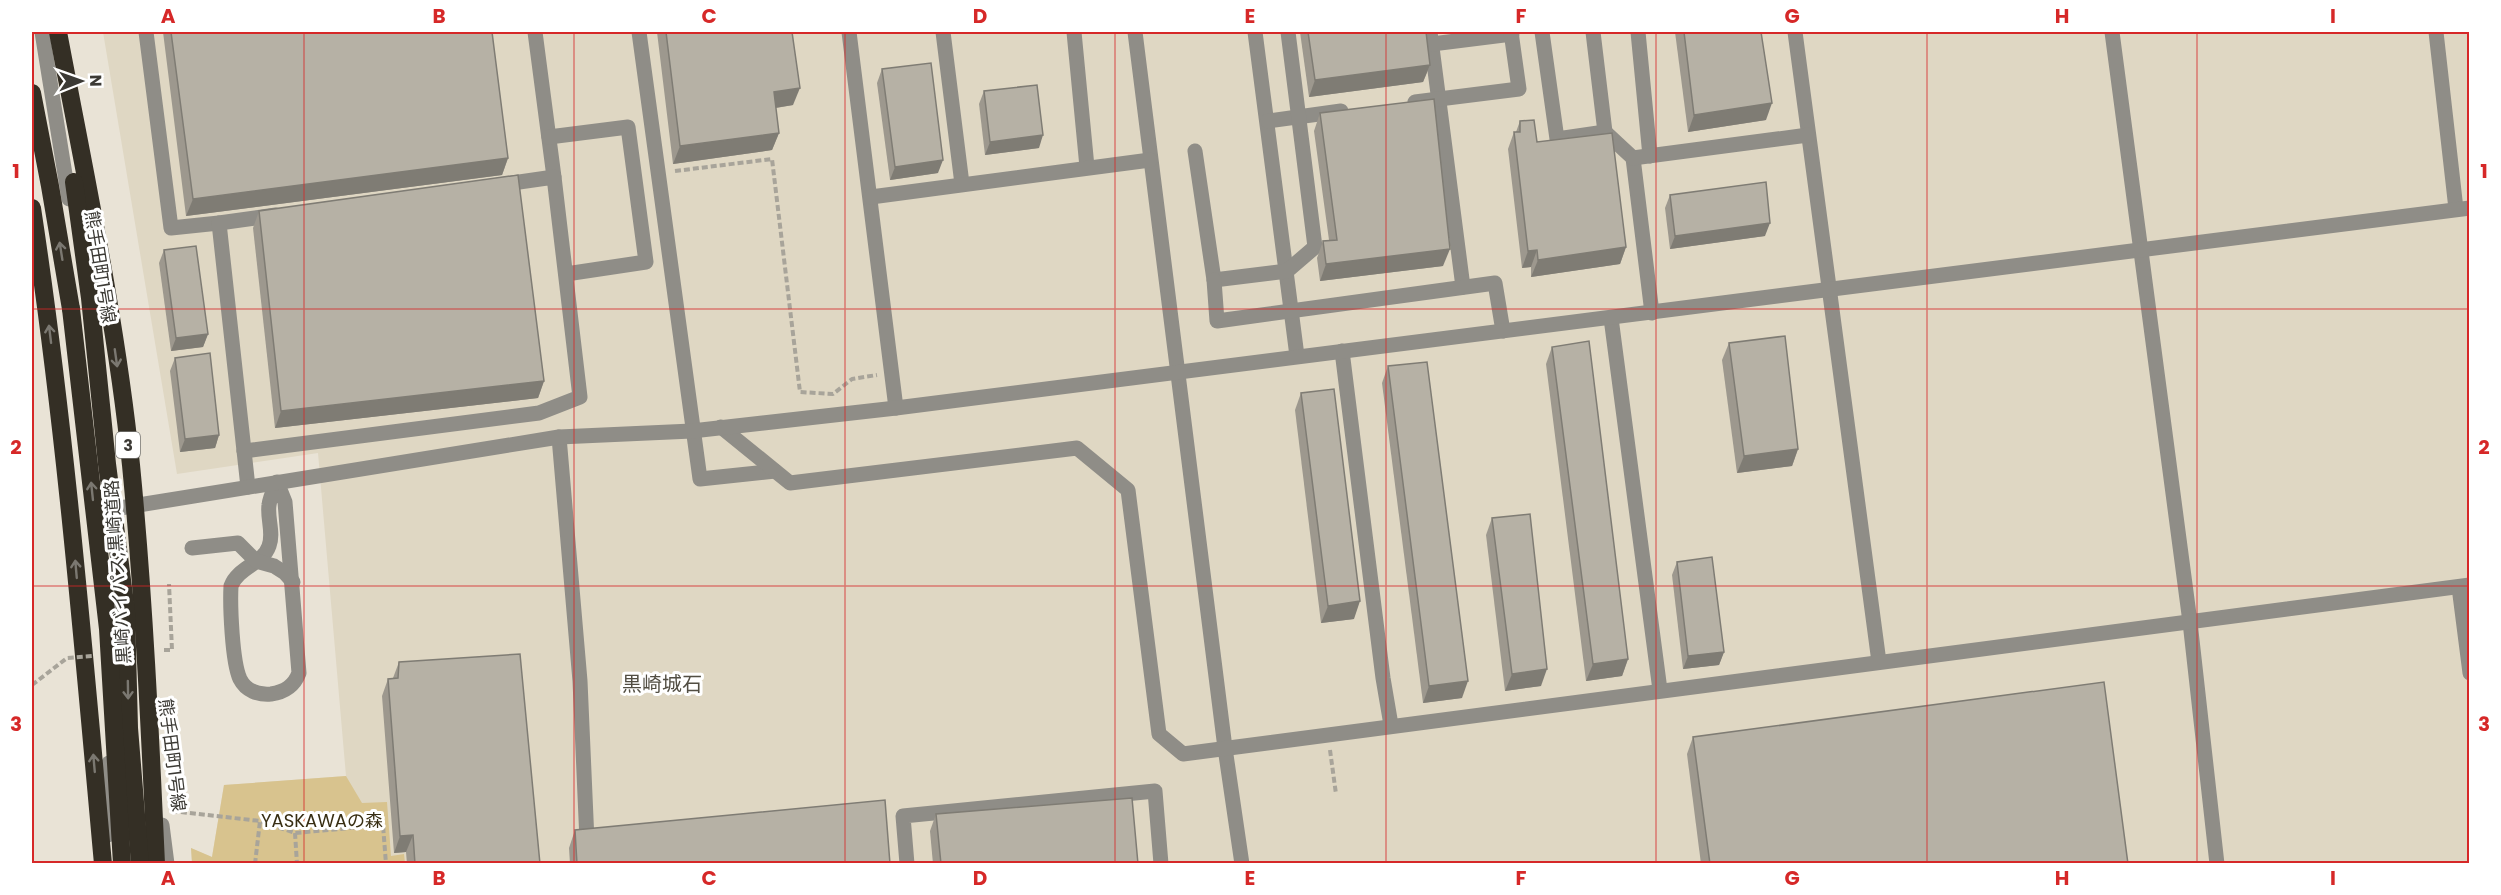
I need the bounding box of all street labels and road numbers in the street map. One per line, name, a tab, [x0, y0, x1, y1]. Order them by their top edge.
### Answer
street label: 熊手田町1号線	[79, 209, 122, 325]
road number: 3	[116, 432, 140, 458]
street label: 黒崎バイパス;黒崎道路	[99, 479, 136, 665]
street label: 熊手田町1号線	[153, 697, 192, 813]

